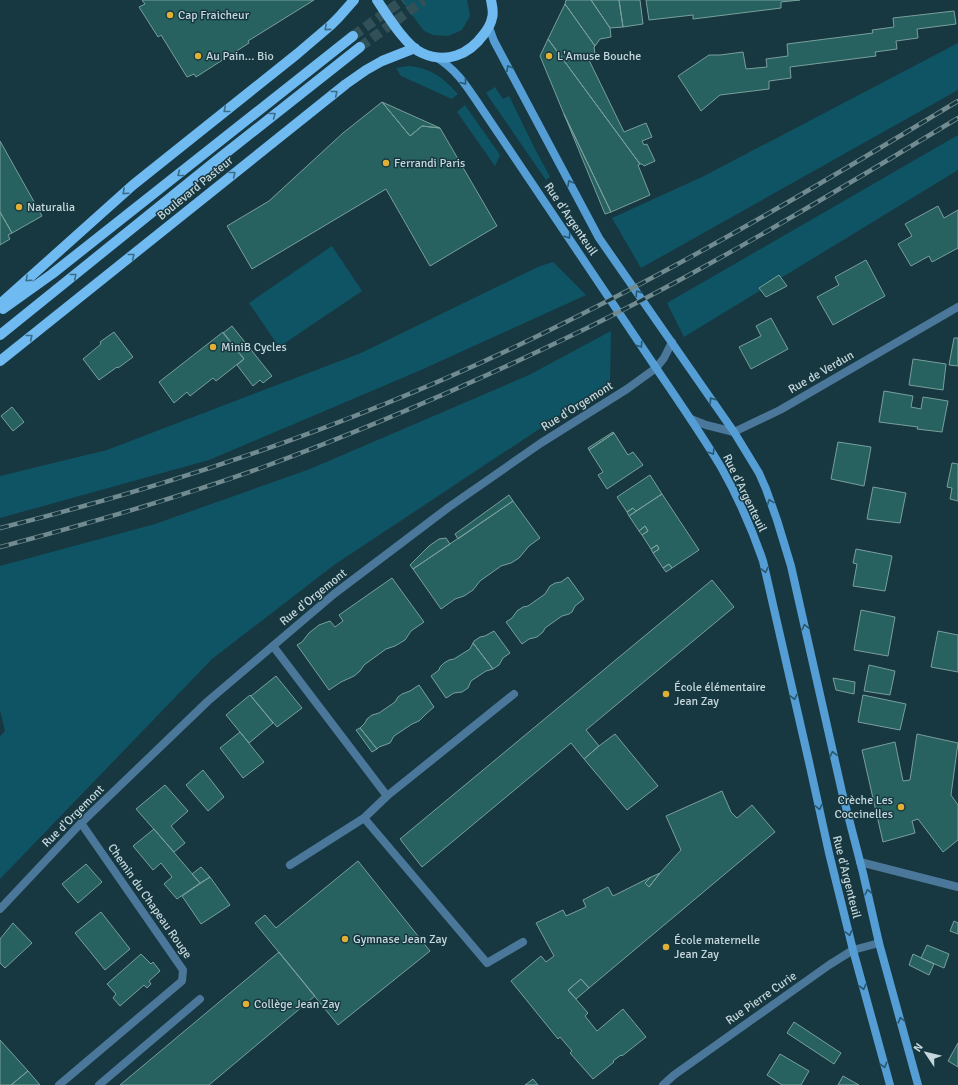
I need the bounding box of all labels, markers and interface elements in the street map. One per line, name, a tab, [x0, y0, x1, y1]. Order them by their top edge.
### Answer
place label: Cap Fraicheur	[178, 8, 250, 23]
marker: Cap Fraicheur	[165, 10, 175, 20]
one-way arrow	[324, 24, 332, 31]
place label: Au Pain... Bio	[206, 49, 274, 64]
place label: L'Amuse Bouche	[557, 49, 641, 64]
marker: Au Pain... Bio	[193, 51, 203, 61]
marker: L'Amuse Bouche	[544, 51, 554, 61]
one-way arrow	[506, 65, 513, 72]
one-way arrow	[459, 78, 466, 85]
one-way arrow	[330, 90, 337, 97]
one-way arrow	[224, 105, 231, 112]
one-way arrow	[269, 113, 276, 120]
street label: Boulevard Pasteur	[154, 153, 237, 224]
place label: Ferrandi Paris	[394, 156, 465, 171]
marker: Ferrandi Paris	[381, 158, 391, 168]
one-way arrow	[177, 169, 184, 176]
one-way arrow	[229, 172, 236, 179]
street label: Rue d'Argenteuil	[541, 180, 601, 259]
one-way arrow	[567, 180, 574, 187]
one-way arrow	[122, 187, 130, 194]
place label: Naturalia	[27, 200, 75, 215]
marker: Naturalia	[14, 202, 24, 212]
one-way arrow	[563, 232, 570, 239]
one-way arrow	[127, 253, 134, 260]
one-way arrow	[69, 273, 76, 280]
one-way arrow	[26, 274, 33, 281]
one-way arrow	[635, 290, 643, 297]
one-way arrow	[26, 335, 33, 342]
place label: MiniB Cycles	[221, 340, 287, 355]
one-way arrow	[635, 340, 642, 347]
marker: MiniB Cycles	[208, 342, 218, 352]
street label: Rue de Verdun	[786, 348, 857, 397]
street label: Rue d'Orgemont	[539, 378, 616, 435]
one-way arrow	[709, 397, 717, 404]
one-way arrow	[707, 448, 714, 455]
street label: Rue d'Argenteuil	[719, 452, 770, 535]
one-way arrow	[767, 499, 775, 506]
street label: Rue d'Orgemont	[277, 566, 350, 629]
one-way arrow	[760, 567, 768, 573]
one-way arrow	[801, 624, 809, 630]
place label: École élémentaire Jean Zay	[674, 680, 766, 709]
marker: École élémentaire Jean Zay	[661, 689, 671, 699]
one-way arrow	[789, 694, 797, 700]
one-way arrow	[829, 751, 837, 757]
street label: Rue d'Orgemont	[39, 782, 108, 851]
place label: Crèche Les Coccinelles	[834, 793, 893, 822]
marker: Crèche Les Coccinelles	[896, 802, 906, 812]
one-way arrow	[814, 804, 822, 810]
street label: Rue d'Argenteuil	[829, 834, 864, 921]
street label: Chemin du Chapeau Rouge	[104, 841, 195, 962]
one-way arrow	[864, 889, 872, 895]
one-way arrow	[844, 930, 852, 936]
place label: Gymnase Jean Zay	[353, 932, 447, 947]
place label: École maternelle Jean Zay	[674, 933, 760, 962]
marker: Gymnase Jean Zay	[340, 934, 350, 944]
marker: École maternelle Jean Zay	[661, 942, 671, 952]
street label: Rue Pierre Curie	[723, 968, 800, 1028]
one-way arrow	[858, 984, 867, 991]
place label: Collège Jean Zay	[254, 997, 340, 1012]
marker: Collège Jean Zay	[241, 999, 251, 1009]
one-way arrow	[897, 1017, 905, 1024]
north arrow	[906, 1033, 946, 1073]
text: N	[911, 1041, 926, 1054]
one-way arrow	[879, 1061, 888, 1068]

